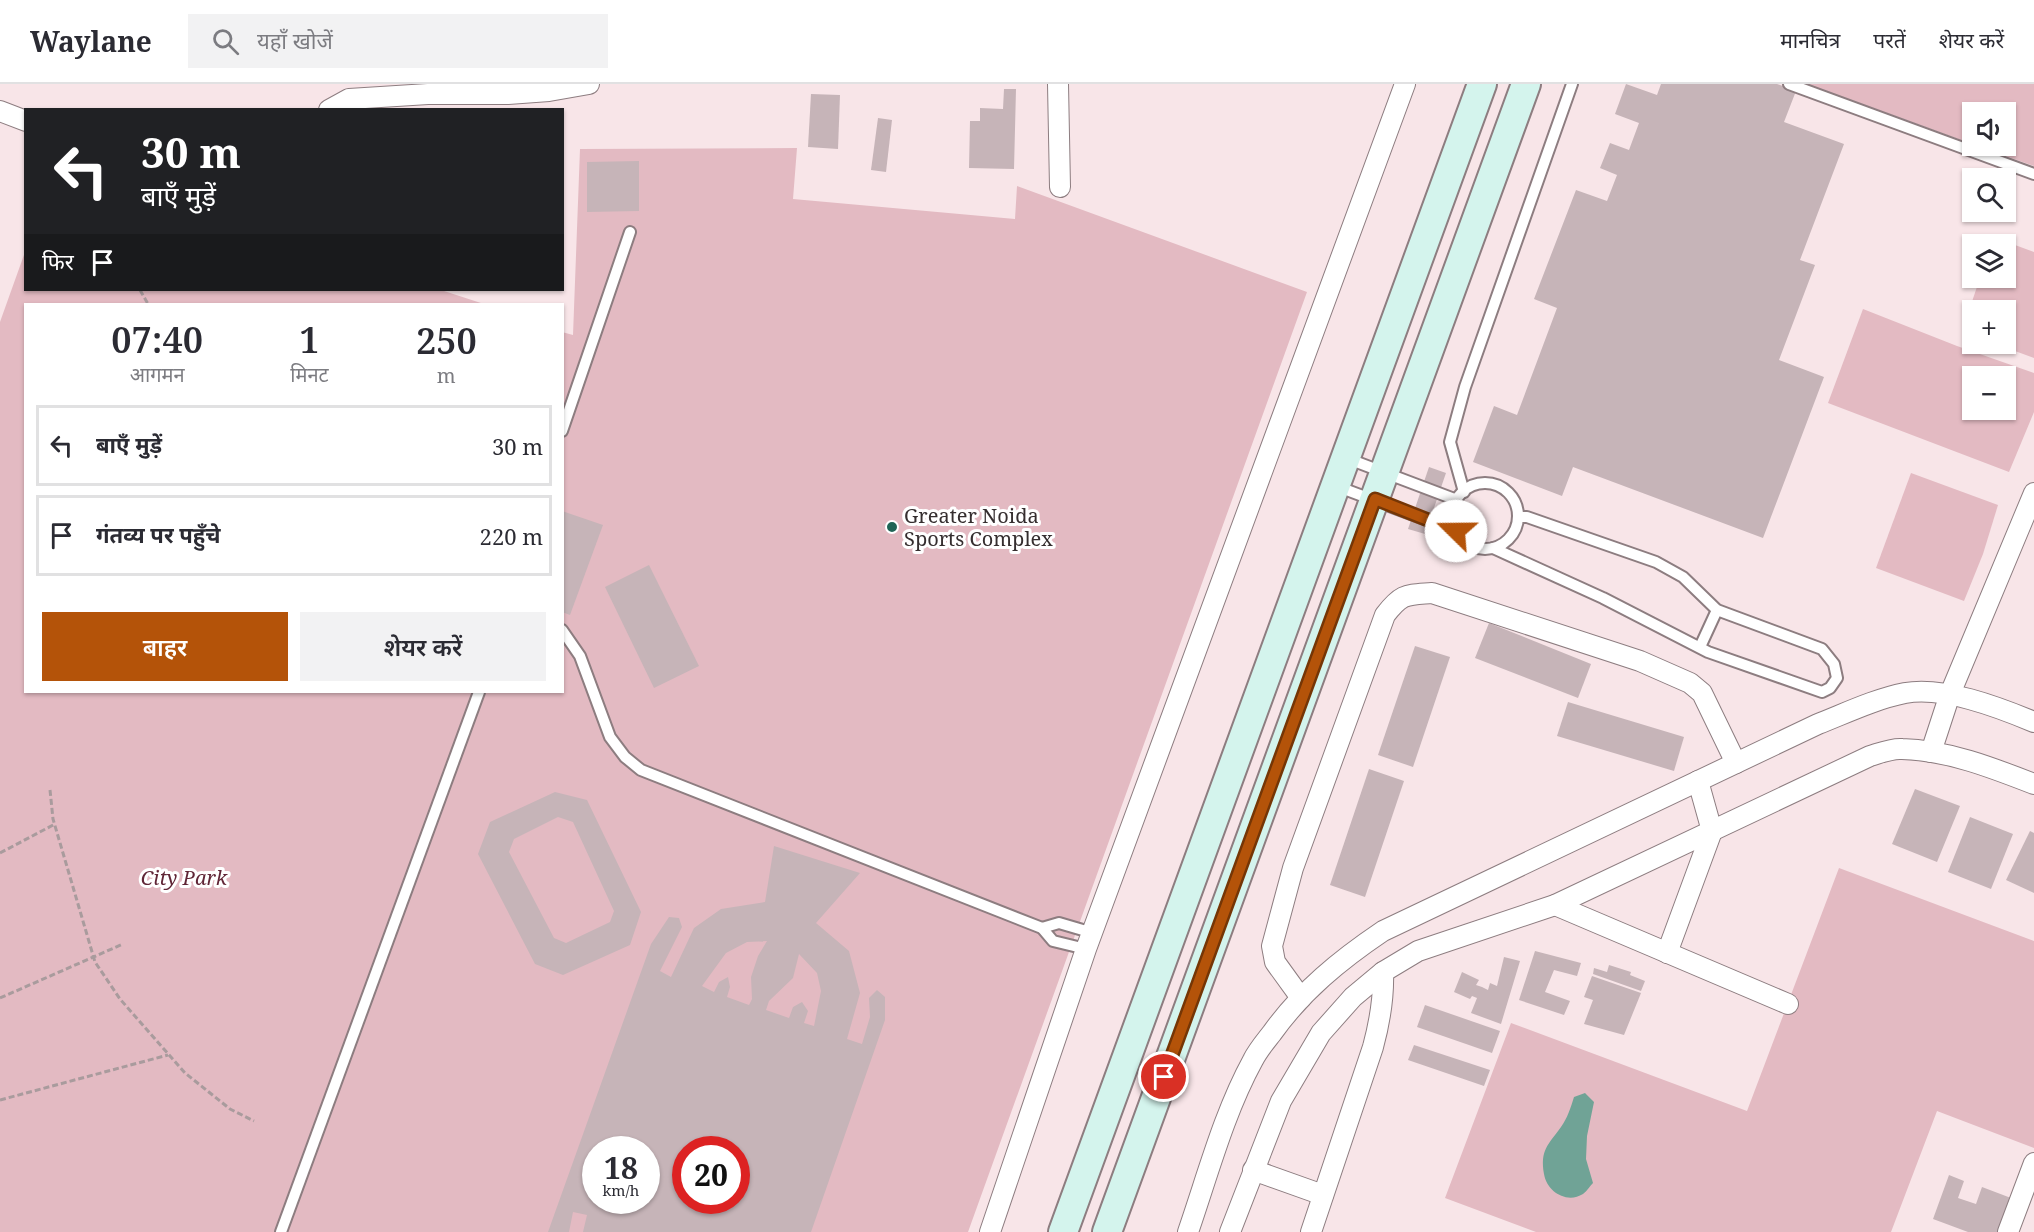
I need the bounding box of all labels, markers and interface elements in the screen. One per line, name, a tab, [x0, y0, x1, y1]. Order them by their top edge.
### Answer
search box	[188, 14, 608, 68]
text: Waylane	[30, 22, 152, 60]
icon: search	[209, 25, 242, 58]
text: यहाँ खोजें	[257, 25, 333, 55]
text: मानचित्र	[1780, 26, 1840, 54]
text: परतें	[1873, 26, 1906, 54]
text: शेयर करें	[1939, 26, 2004, 54]
map controls	[1962, 102, 2016, 420]
button: sound	[1962, 102, 2016, 156]
text: 30 m	[141, 123, 241, 180]
icon: left	[42, 132, 120, 210]
button: search	[1962, 168, 2016, 222]
text: बाएँ मुड़ें	[141, 177, 216, 214]
button: layers	[1962, 234, 2016, 288]
text: फिर	[42, 246, 74, 276]
icon: arrive	[86, 246, 119, 279]
button: +	[1962, 300, 2016, 354]
text: 07:40	[111, 315, 203, 364]
text: 1	[299, 315, 320, 364]
text: 250	[416, 316, 477, 365]
text: आगमन	[130, 361, 185, 388]
text: मिनट	[290, 361, 329, 388]
text: m	[437, 362, 456, 389]
button: −	[1962, 366, 2016, 420]
icon: left	[45, 429, 78, 462]
text: बाएँ मुड़ें	[96, 429, 162, 459]
text: 30 m	[492, 431, 543, 461]
position arrow	[1424, 499, 1488, 563]
place label: Greater Noida Sports Complex	[904, 502, 1053, 552]
icon: arrive	[45, 519, 78, 552]
text: गंतव्य पर पहुँचे	[96, 519, 221, 549]
marker: Greater Noida Sports Complex	[885, 520, 899, 534]
text: 220 m	[480, 521, 543, 551]
button: बाहर	[42, 612, 288, 681]
button: शेयर करें	[300, 612, 546, 681]
park label: City Park	[141, 864, 228, 891]
pin	[1138, 1051, 1189, 1102]
icon: arrive	[1147, 1060, 1180, 1093]
speed limit sign: 20	[672, 1136, 750, 1214]
text: 18	[604, 1147, 638, 1188]
text: km/h	[603, 1180, 639, 1200]

